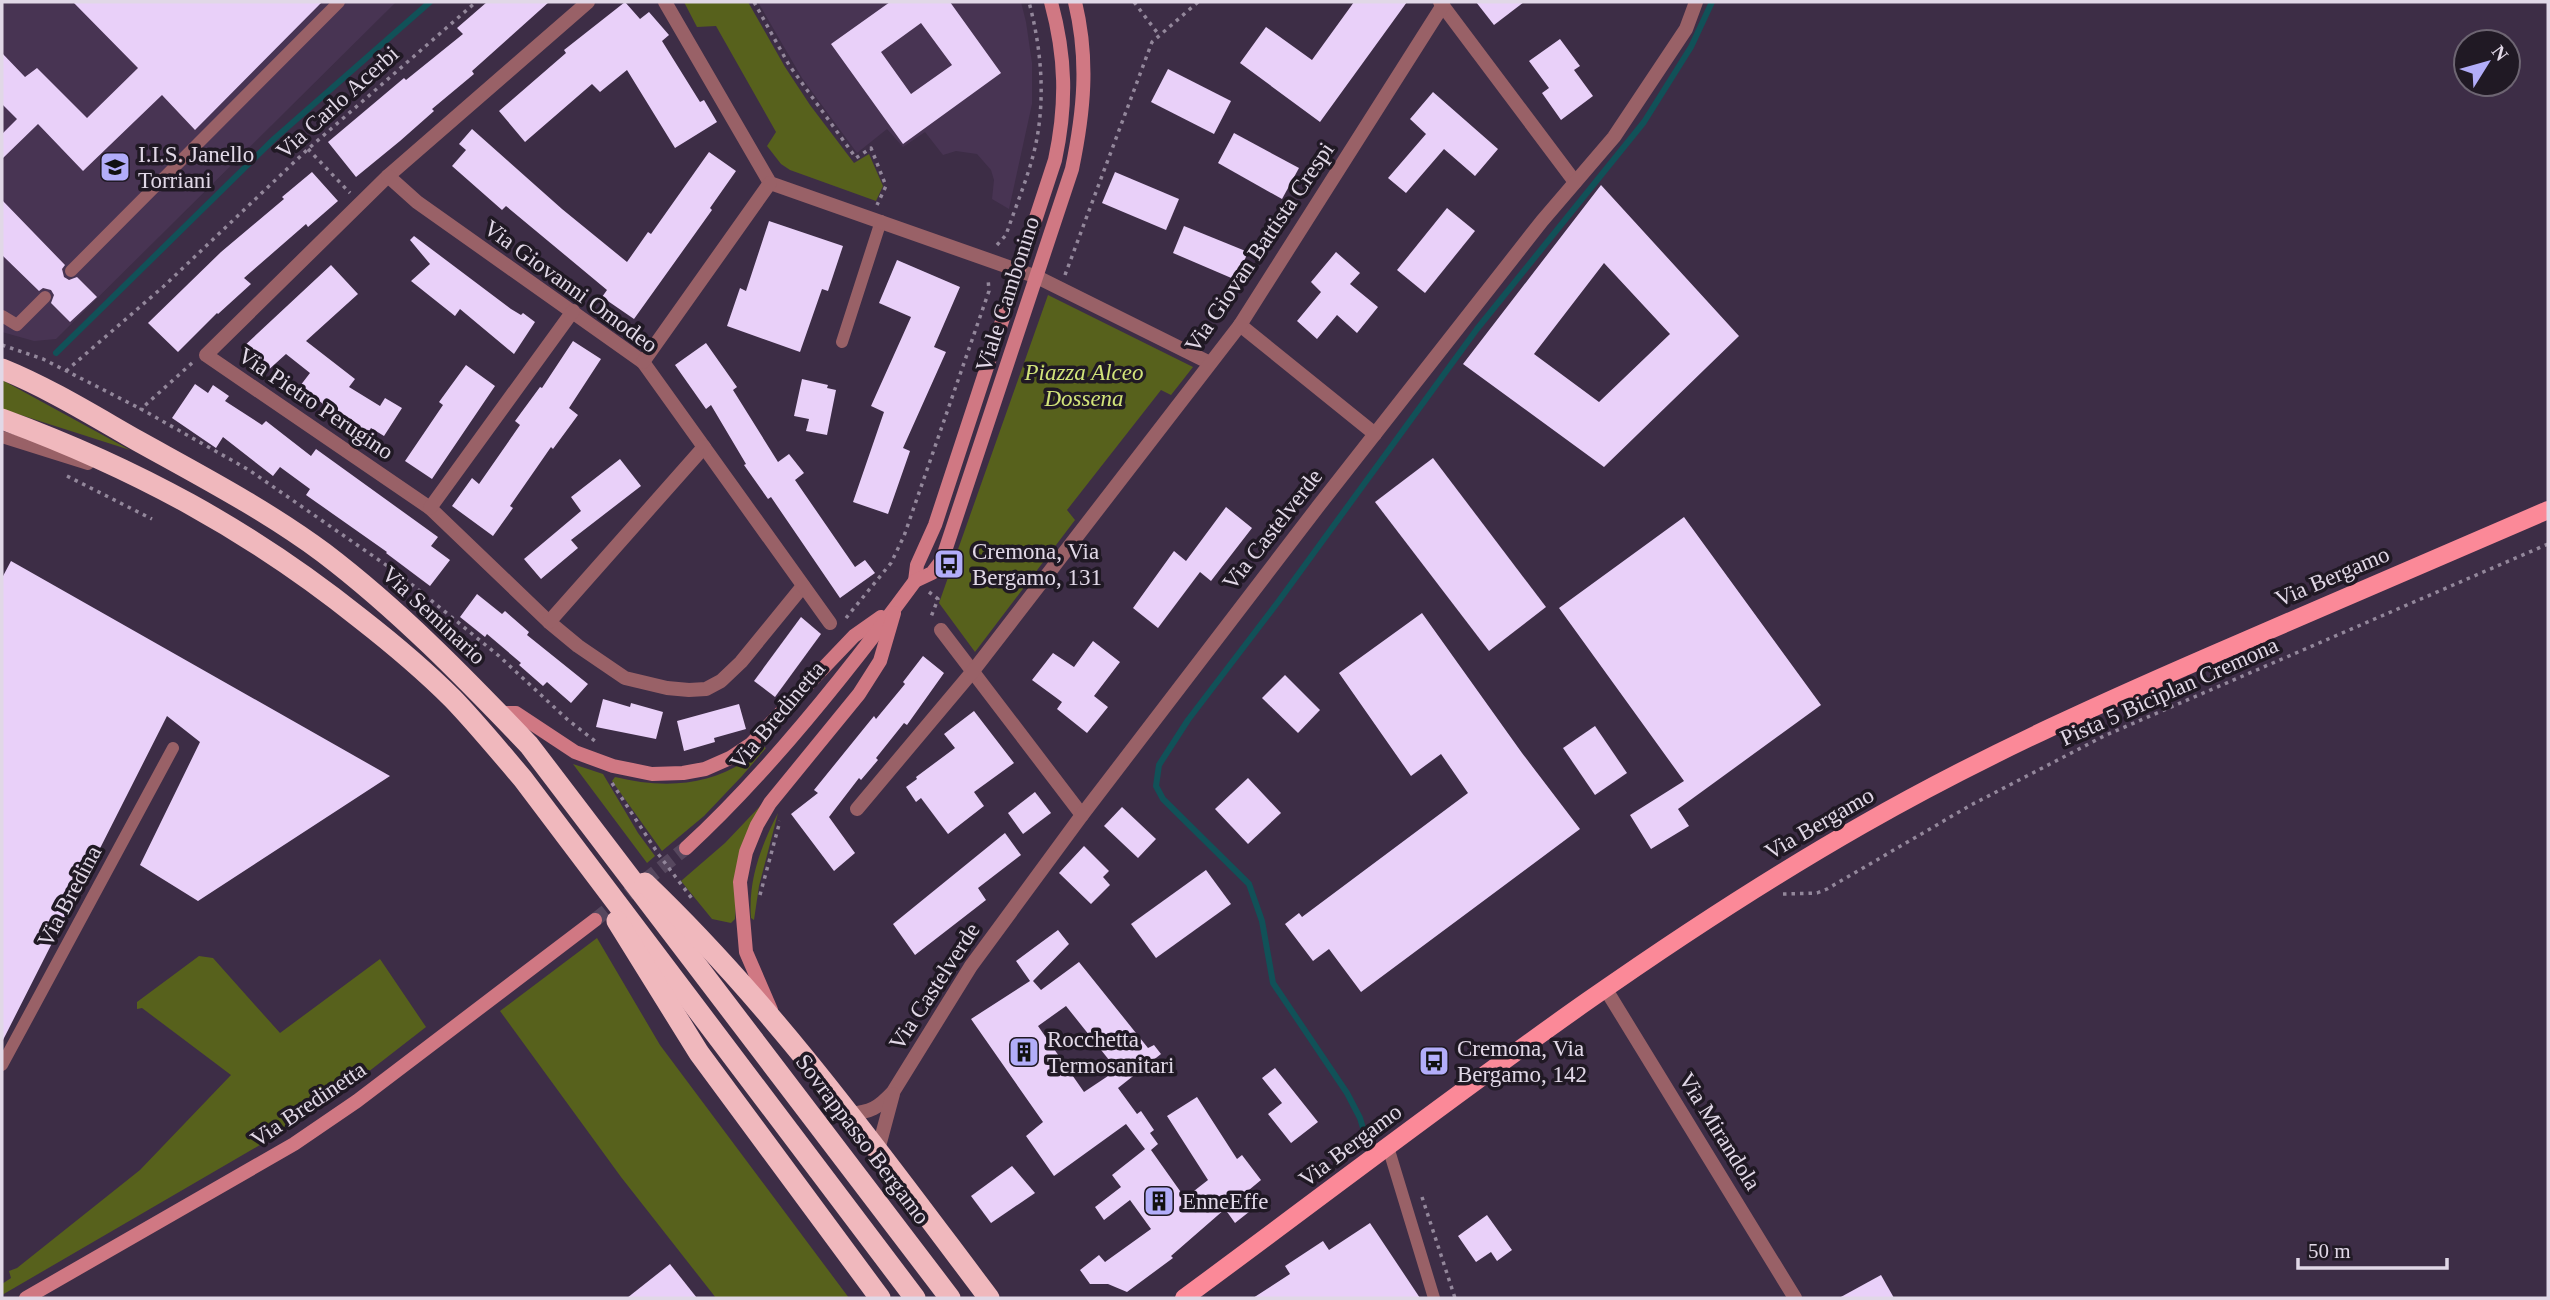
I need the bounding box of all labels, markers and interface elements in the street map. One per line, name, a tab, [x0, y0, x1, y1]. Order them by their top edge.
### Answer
north arrow	[2452, 28, 2522, 98]
street label: Via Carlo Acerbi	[271, 41, 404, 164]
text: N	[2488, 41, 2513, 65]
street label: Via Giovan Battista Crespi	[1180, 138, 1339, 357]
place label: I.I.S. Janello Torriani	[138, 142, 254, 193]
school or university icon: I.I.S. Janello Torriani	[98, 150, 132, 184]
street label: Viale Cambonino	[971, 213, 1044, 375]
street label: Via Giovanni Omodeo	[479, 215, 662, 358]
street label: Via Pietro Perugino	[234, 342, 398, 464]
park label: Piazza Alceo Dossena	[1023, 360, 1144, 411]
street label: Via Castelverde	[1218, 464, 1327, 595]
place label: Cremona, Via Bergamo, 131	[972, 539, 1102, 590]
street label: Via Bergamo	[2271, 541, 2393, 612]
bus stop icon: Cremona, Via Bergamo, 131	[932, 547, 966, 581]
street label: Via Seminario	[377, 561, 490, 670]
street label: Pista 5 Biciplan Cremona	[2056, 632, 2282, 751]
street label: Via Bredinetta	[725, 656, 830, 774]
street label: Via Bergamo	[1760, 782, 1878, 865]
street label: Via Bredina	[32, 842, 106, 951]
street label: Via Castelverde	[884, 918, 985, 1054]
place label: Rocchetta Termosanitari	[1047, 1027, 1174, 1078]
building icon: Rocchetta Termosanitari	[1007, 1035, 1041, 1069]
place label: Cremona, Via Bergamo, 142	[1457, 1036, 1587, 1087]
bus stop icon: Cremona, Via Bergamo, 142	[1417, 1044, 1451, 1078]
street label: Sovrappasso Bergamo	[791, 1050, 935, 1229]
street label: Via Bredinetta	[246, 1057, 371, 1152]
street label: Via Mirandola	[1674, 1068, 1766, 1194]
street label: Via Bergamo	[1294, 1099, 1406, 1192]
building icon: EnneEffe	[1142, 1184, 1176, 1218]
place label: EnneEffe	[1182, 1189, 1268, 1214]
scale bar	[2298, 1226, 2447, 1270]
text: 50 m	[2308, 1239, 2351, 1263]

